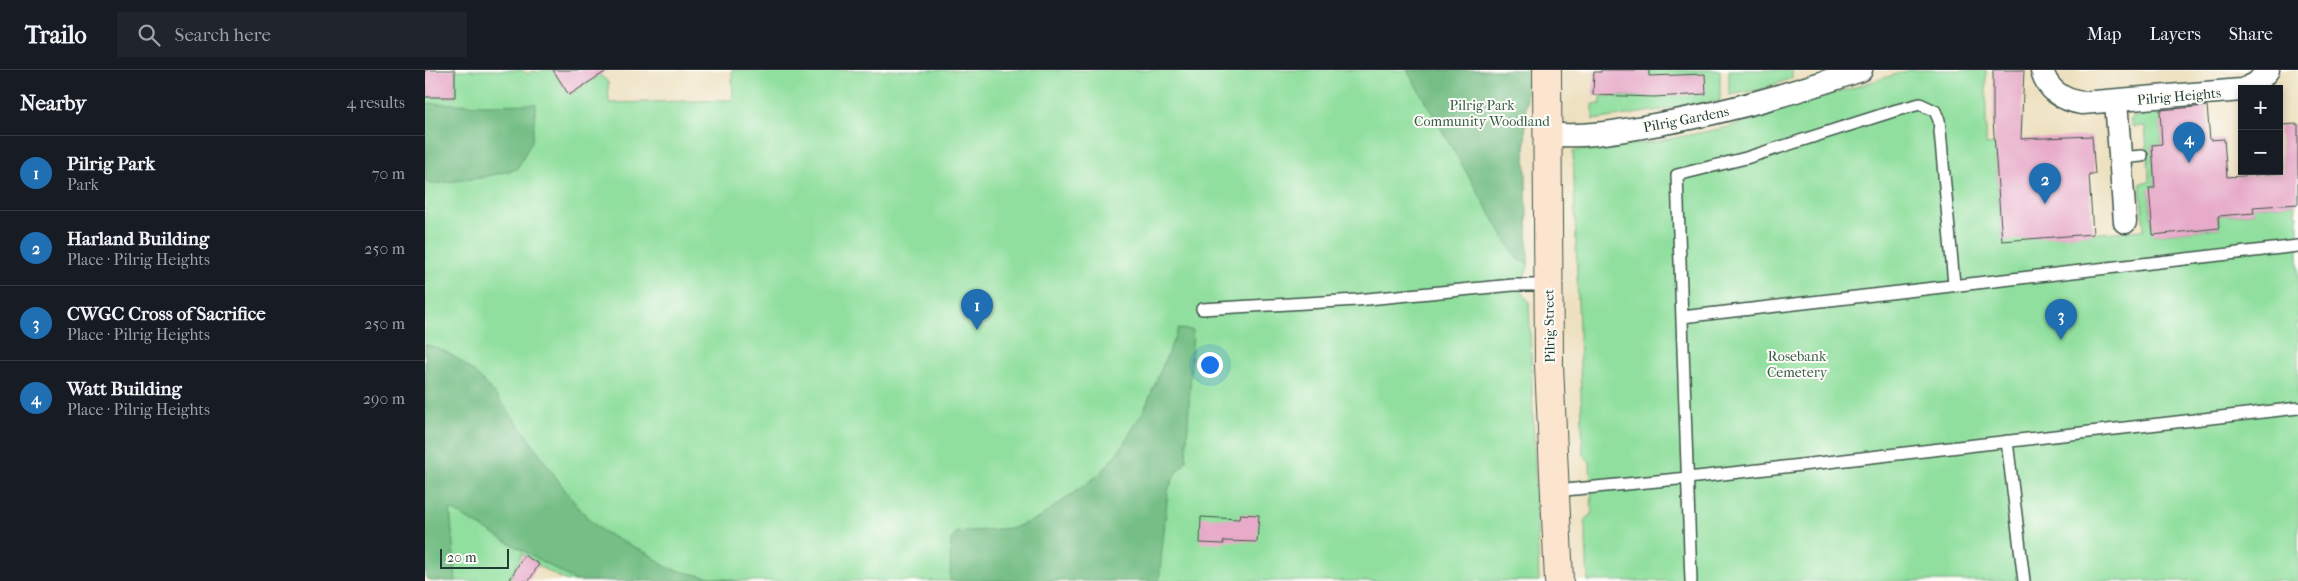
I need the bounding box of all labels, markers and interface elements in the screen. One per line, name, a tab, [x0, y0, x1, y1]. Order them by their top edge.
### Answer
search box	[117, 12, 467, 57]
text: Trailo	[25, 21, 87, 49]
icon: search	[135, 21, 163, 49]
text: Search here	[175, 24, 271, 46]
text: Map	[2087, 24, 2121, 45]
text: Layers	[2149, 24, 2201, 45]
text: Share	[2229, 24, 2273, 45]
street label: Pilrig Heights	[2136, 84, 2222, 109]
map controls	[2238, 85, 2283, 175]
button: +	[2238, 85, 2283, 130]
text: Nearby	[20, 91, 86, 115]
text: 4 results	[347, 93, 405, 112]
park label: Pilrig Park Community Woodland	[1414, 97, 1550, 130]
street label: Pilrig Gardens	[1642, 103, 1730, 136]
pin: 4	[2173, 122, 2205, 163]
button: −	[2238, 130, 2283, 175]
text: Pilrig Park	[67, 153, 155, 175]
pin: 2	[2029, 163, 2061, 204]
text: 1	[33, 164, 39, 183]
text: 70 m	[372, 164, 405, 183]
text: Park	[67, 175, 99, 194]
text: Harland Building	[67, 228, 209, 250]
text: 2	[32, 239, 40, 258]
text: 250 m	[364, 239, 405, 258]
text: Place · Pilrig Heights	[67, 250, 210, 269]
pin: 1	[961, 289, 993, 330]
street label: Pilrig Street	[1540, 289, 1559, 363]
pin: 3	[2045, 299, 2077, 340]
text: CWGC Cross of Sacrifice	[67, 303, 266, 325]
text: 3	[33, 314, 39, 333]
text: 250 m	[364, 314, 405, 333]
text: Place · Pilrig Heights	[67, 325, 210, 344]
park label: Rosebank Cemetery	[1767, 348, 1828, 381]
your location	[1197, 352, 1223, 378]
text: Watt Building	[67, 378, 182, 400]
text: 4	[31, 389, 41, 408]
text: 290 m	[363, 389, 405, 408]
text: Place · Pilrig Heights	[67, 400, 210, 419]
scale bar	[440, 546, 509, 569]
text: 20 m	[447, 549, 477, 566]

